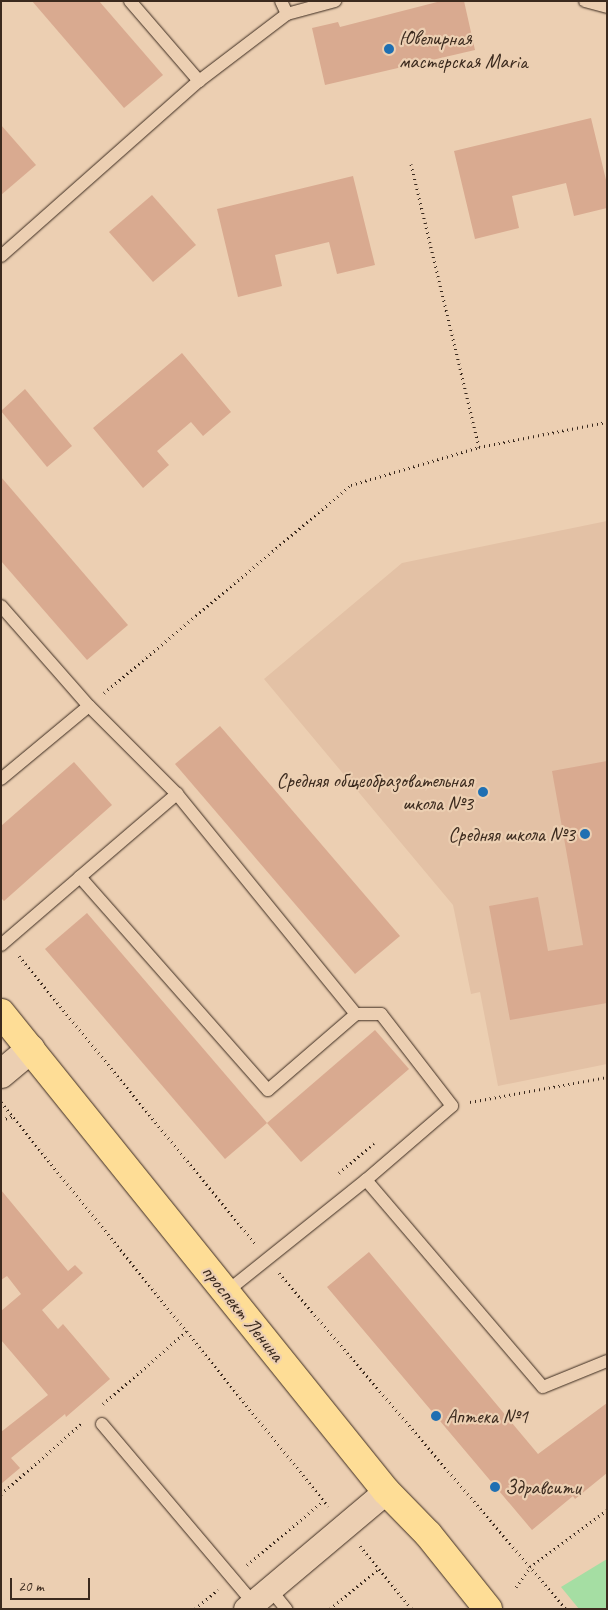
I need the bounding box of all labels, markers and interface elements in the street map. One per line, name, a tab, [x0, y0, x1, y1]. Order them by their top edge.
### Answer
place label: Ювелирная мастерская Maria	[399, 26, 527, 73]
marker: Ювелирная мастерская Maria	[383, 43, 395, 55]
place label: Средняя общеобразовательная школа №3	[277, 768, 473, 815]
marker: Средняя общеобразовательная школа №3	[477, 786, 489, 798]
place label: Средняя школа №3	[448, 822, 575, 846]
marker: Средняя школа №3	[579, 828, 591, 840]
street label: проспект Ленина	[196, 1259, 290, 1367]
place label: Аптека №1	[446, 1404, 528, 1428]
marker: Аптека №1	[430, 1410, 442, 1422]
place label: Здравсити	[505, 1475, 580, 1499]
marker: Здравсити	[489, 1481, 501, 1493]
scale bar	[12, 1568, 92, 1600]
text: 20 m	[18, 1577, 44, 1596]

